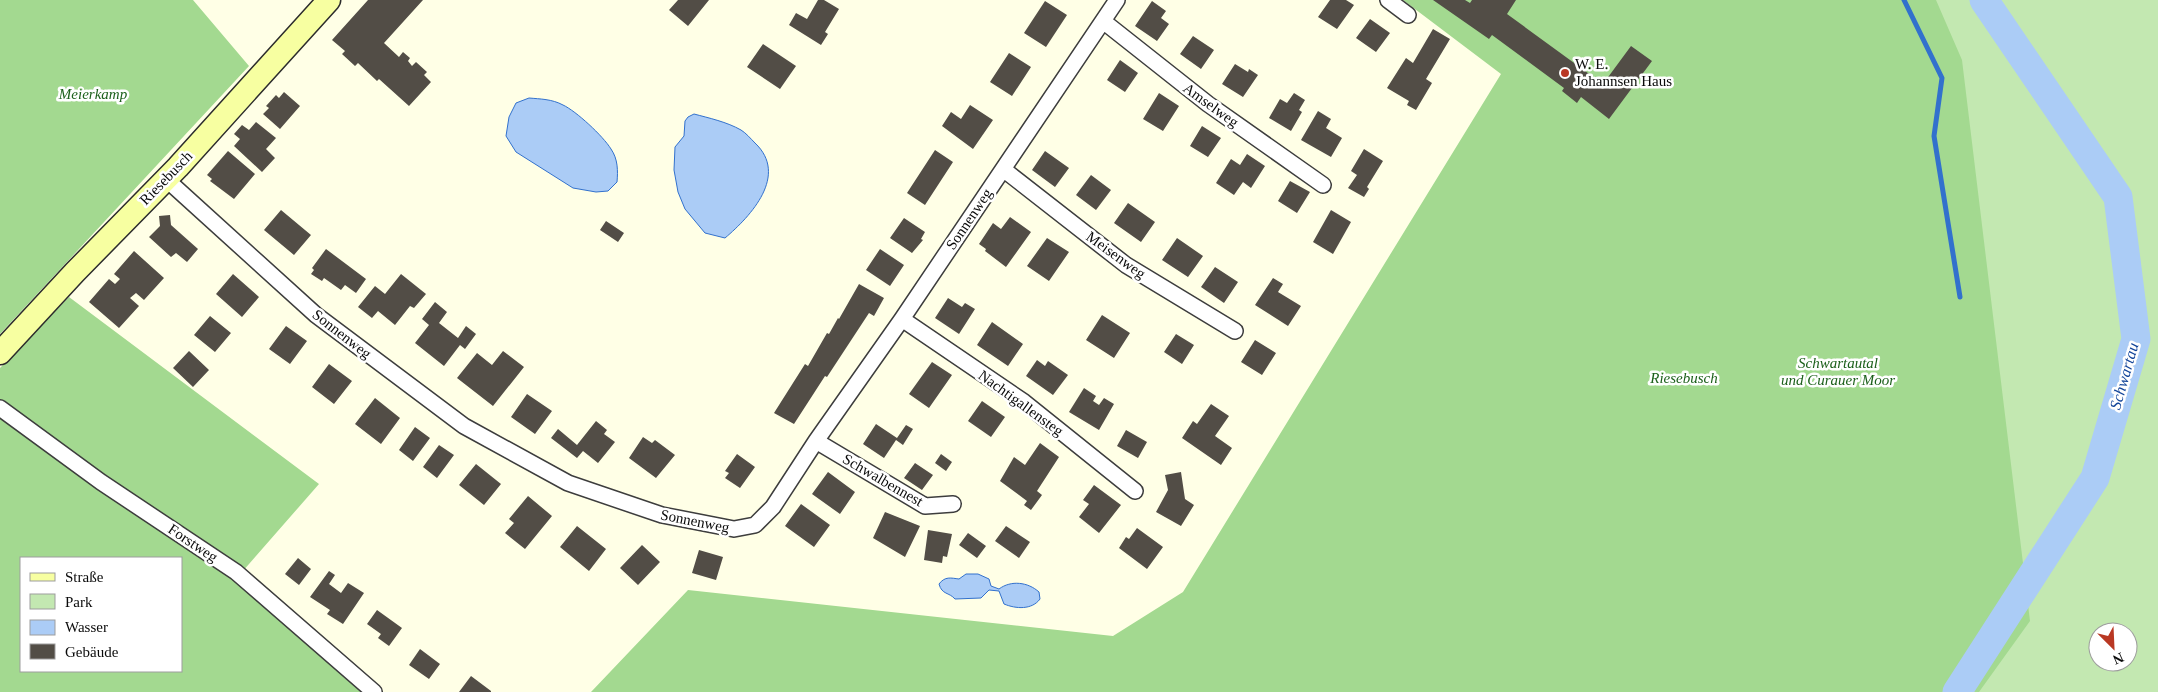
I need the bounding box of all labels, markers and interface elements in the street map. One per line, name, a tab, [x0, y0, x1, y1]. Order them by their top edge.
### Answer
place label: W. E. Johannsen Haus	[1575, 56, 1672, 89]
marker: W. E. Johannsen Haus	[1559, 67, 1571, 79]
street label: Amselweg	[1180, 80, 1242, 131]
park label: Meierkamp	[58, 86, 128, 102]
street label: Riesebusch	[137, 148, 196, 208]
street label: Sonnenweg	[943, 185, 995, 252]
street label: Meisenweg	[1083, 228, 1149, 282]
street label: Sonnenweg	[309, 306, 375, 362]
water label: Schwartau	[2106, 341, 2142, 411]
park label: Schwartautal und Curauer Moor	[1781, 355, 1895, 388]
street label: Nachtigallensteg	[976, 367, 1067, 439]
park label: Riesebusch	[1649, 370, 1718, 386]
street label: Schwalbennest	[840, 451, 927, 510]
street label: Sonnenweg	[659, 506, 731, 536]
street label: Forstweg	[165, 521, 221, 566]
legend	[20, 557, 182, 672]
text: Straße	[65, 569, 104, 585]
text: Park	[65, 594, 93, 610]
text: Wasser	[65, 619, 108, 635]
north arrow	[2088, 622, 2138, 672]
text: Gebäude	[65, 644, 119, 660]
text: N	[2110, 650, 2126, 667]

